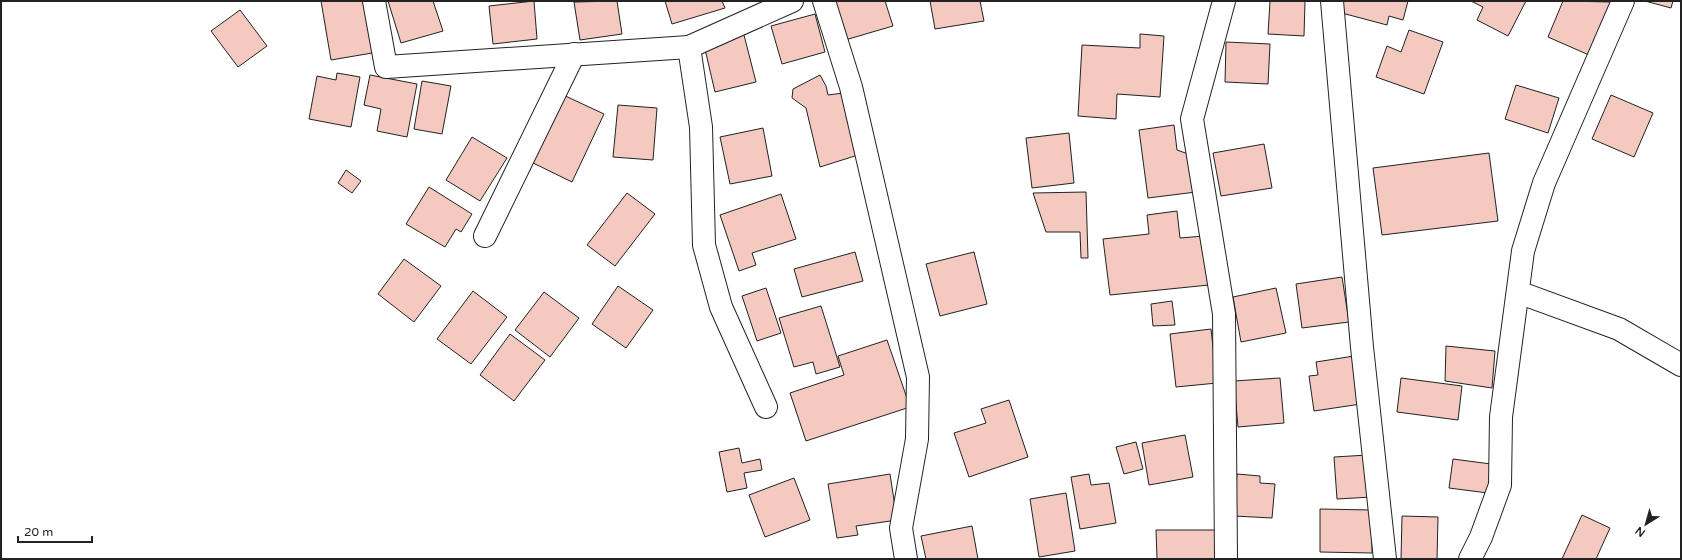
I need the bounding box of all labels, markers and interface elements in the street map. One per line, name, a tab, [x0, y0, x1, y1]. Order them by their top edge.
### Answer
north arrow	[1626, 504, 1666, 544]
scale bar	[18, 518, 92, 544]
text: N	[1633, 524, 1648, 539]
text: 20 m	[24, 525, 53, 539]

